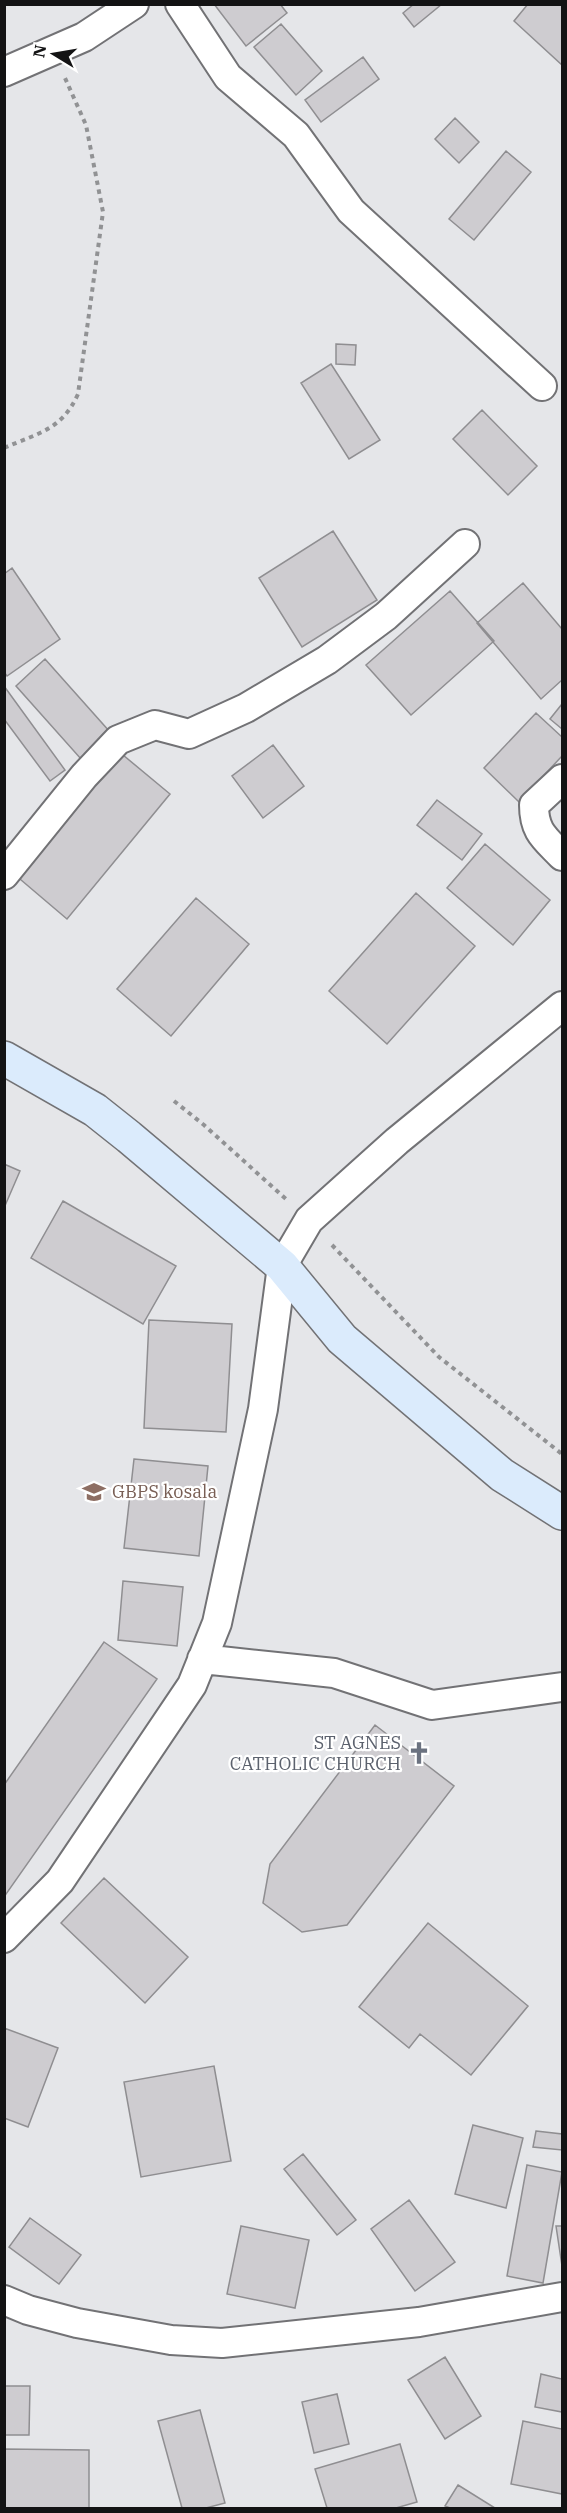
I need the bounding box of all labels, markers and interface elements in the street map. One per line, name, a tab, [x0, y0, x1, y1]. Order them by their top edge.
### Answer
north arrow	[24, 24, 84, 84]
text: N	[28, 43, 50, 59]
school or university icon: GBPS kosala	[81, 1479, 107, 1505]
place label: GBPS kosala	[112, 1480, 217, 1503]
place label: ST AGNES CATHOLIC CHURCH	[230, 1731, 401, 1775]
church icon: ST AGNES CATHOLIC CHURCH	[406, 1740, 432, 1766]

